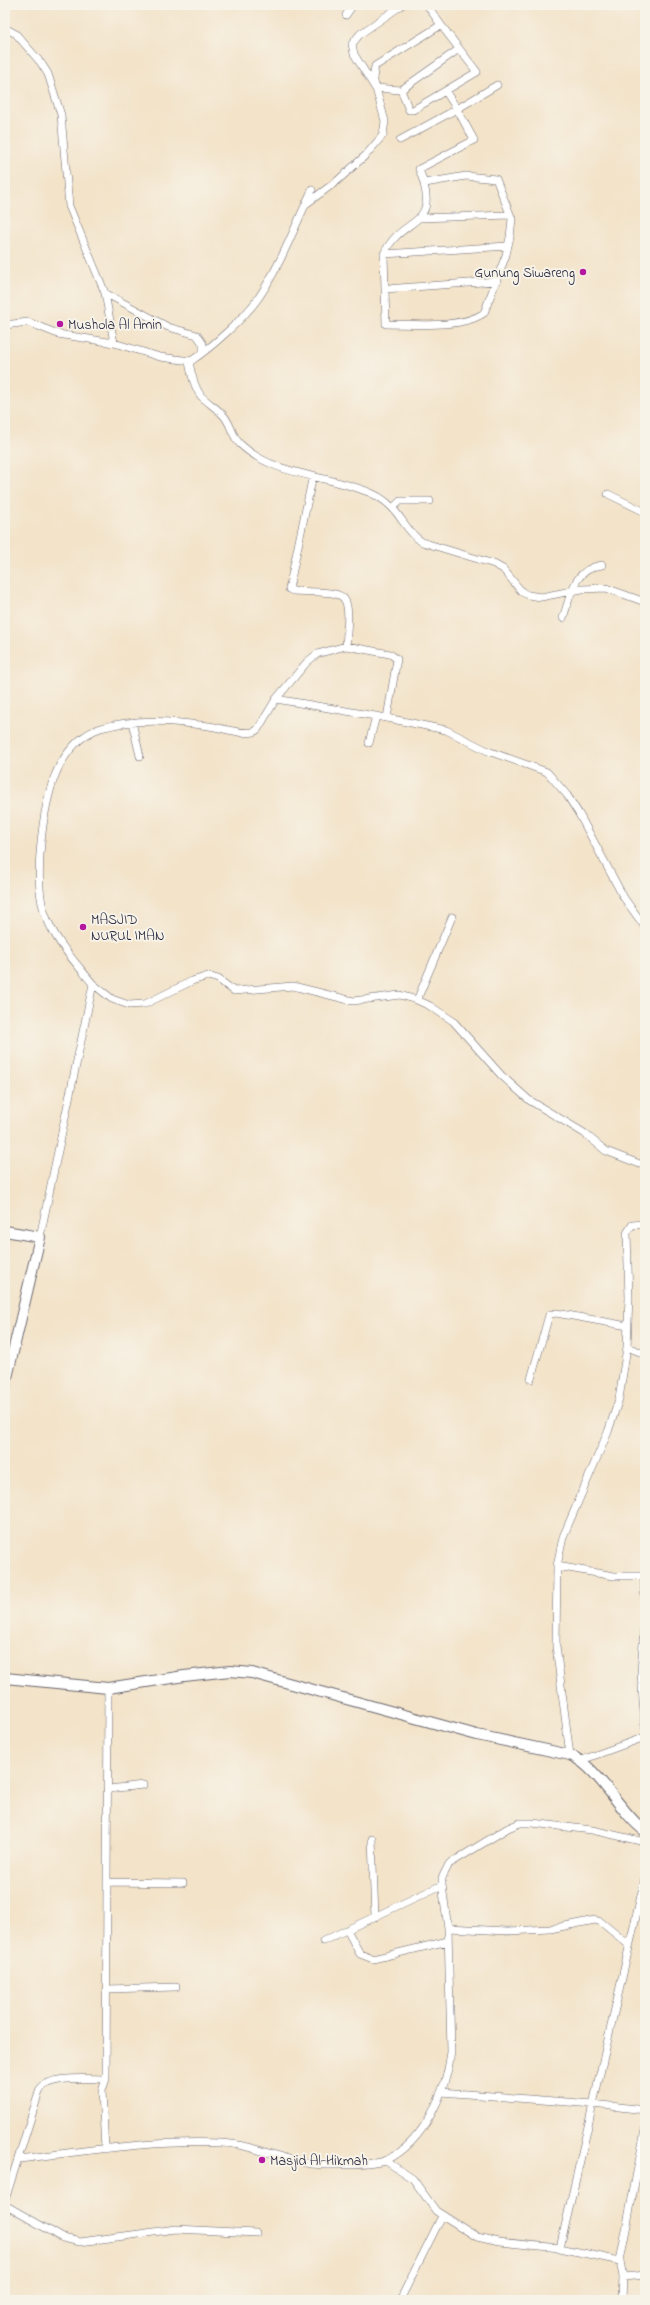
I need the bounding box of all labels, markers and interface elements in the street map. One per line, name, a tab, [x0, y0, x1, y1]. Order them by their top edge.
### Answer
place label: Gunung Siwareng	[475, 263, 575, 285]
marker: Gunung Siwareng	[578, 267, 588, 277]
place label: Mushola Al Amin	[68, 315, 162, 336]
marker: Mushola Al Amin	[55, 319, 65, 329]
place label: MASJID NURUL IMAN	[91, 910, 164, 947]
marker: MASJID NURUL IMAN	[78, 922, 88, 932]
place label: Masjid Al-Hikmah	[270, 2151, 368, 2172]
marker: Masjid Al-Hikmah	[257, 2155, 267, 2165]

